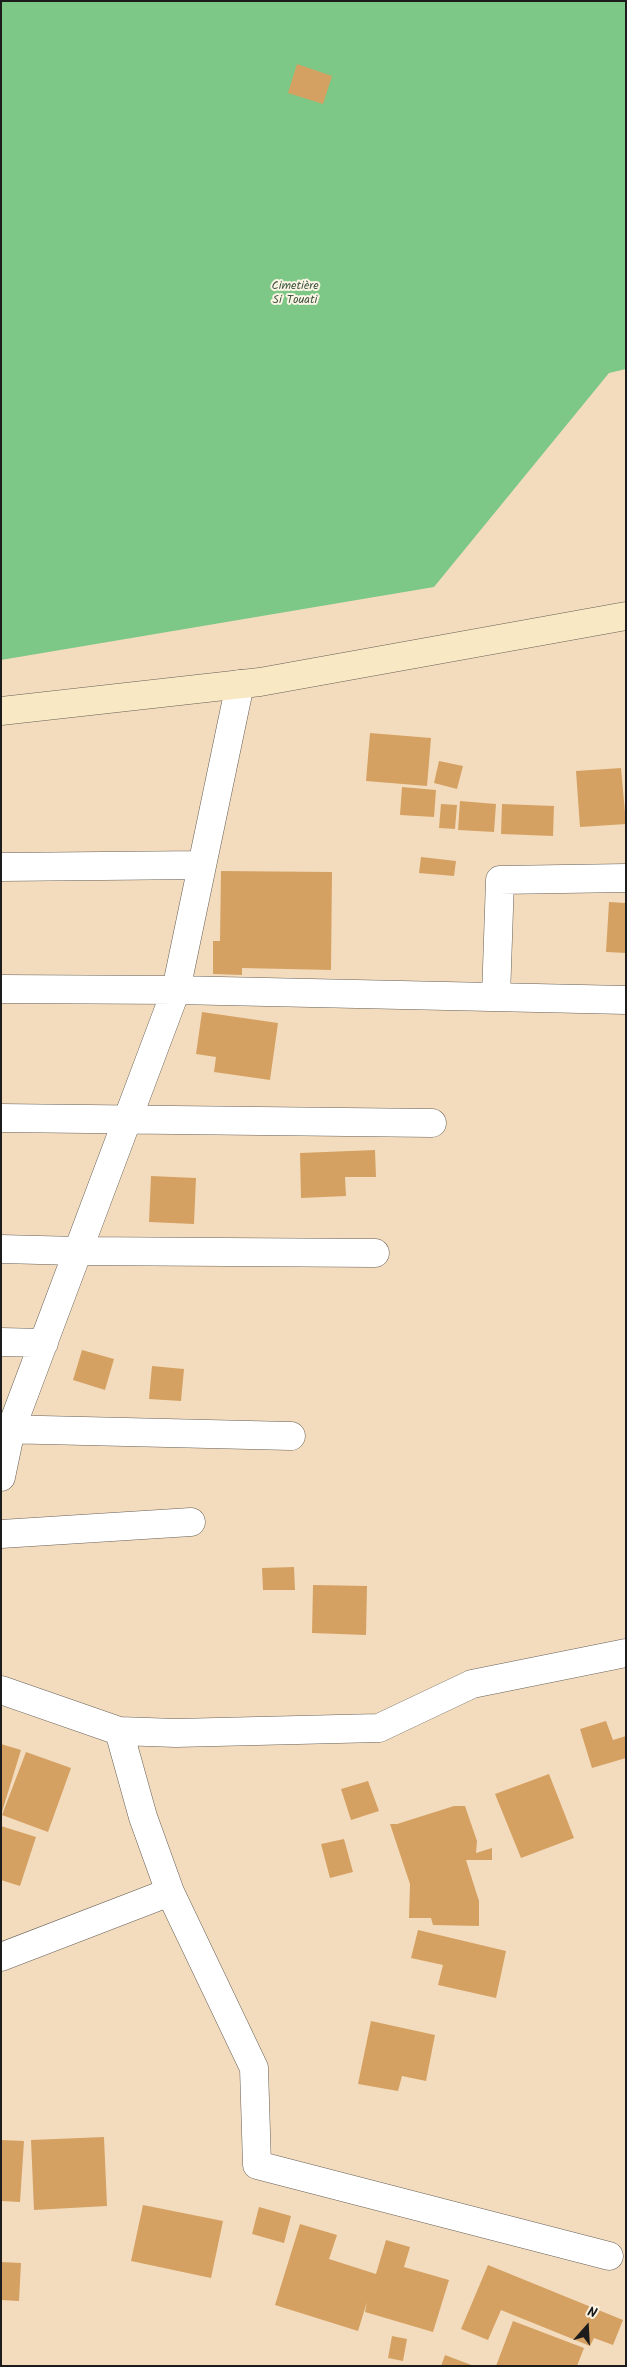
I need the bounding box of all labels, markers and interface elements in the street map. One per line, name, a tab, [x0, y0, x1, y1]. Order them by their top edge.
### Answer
park label: Cimetière Si Touati	[271, 280, 319, 308]
text: N	[584, 2301, 600, 2325]
north arrow	[562, 2302, 612, 2352]

